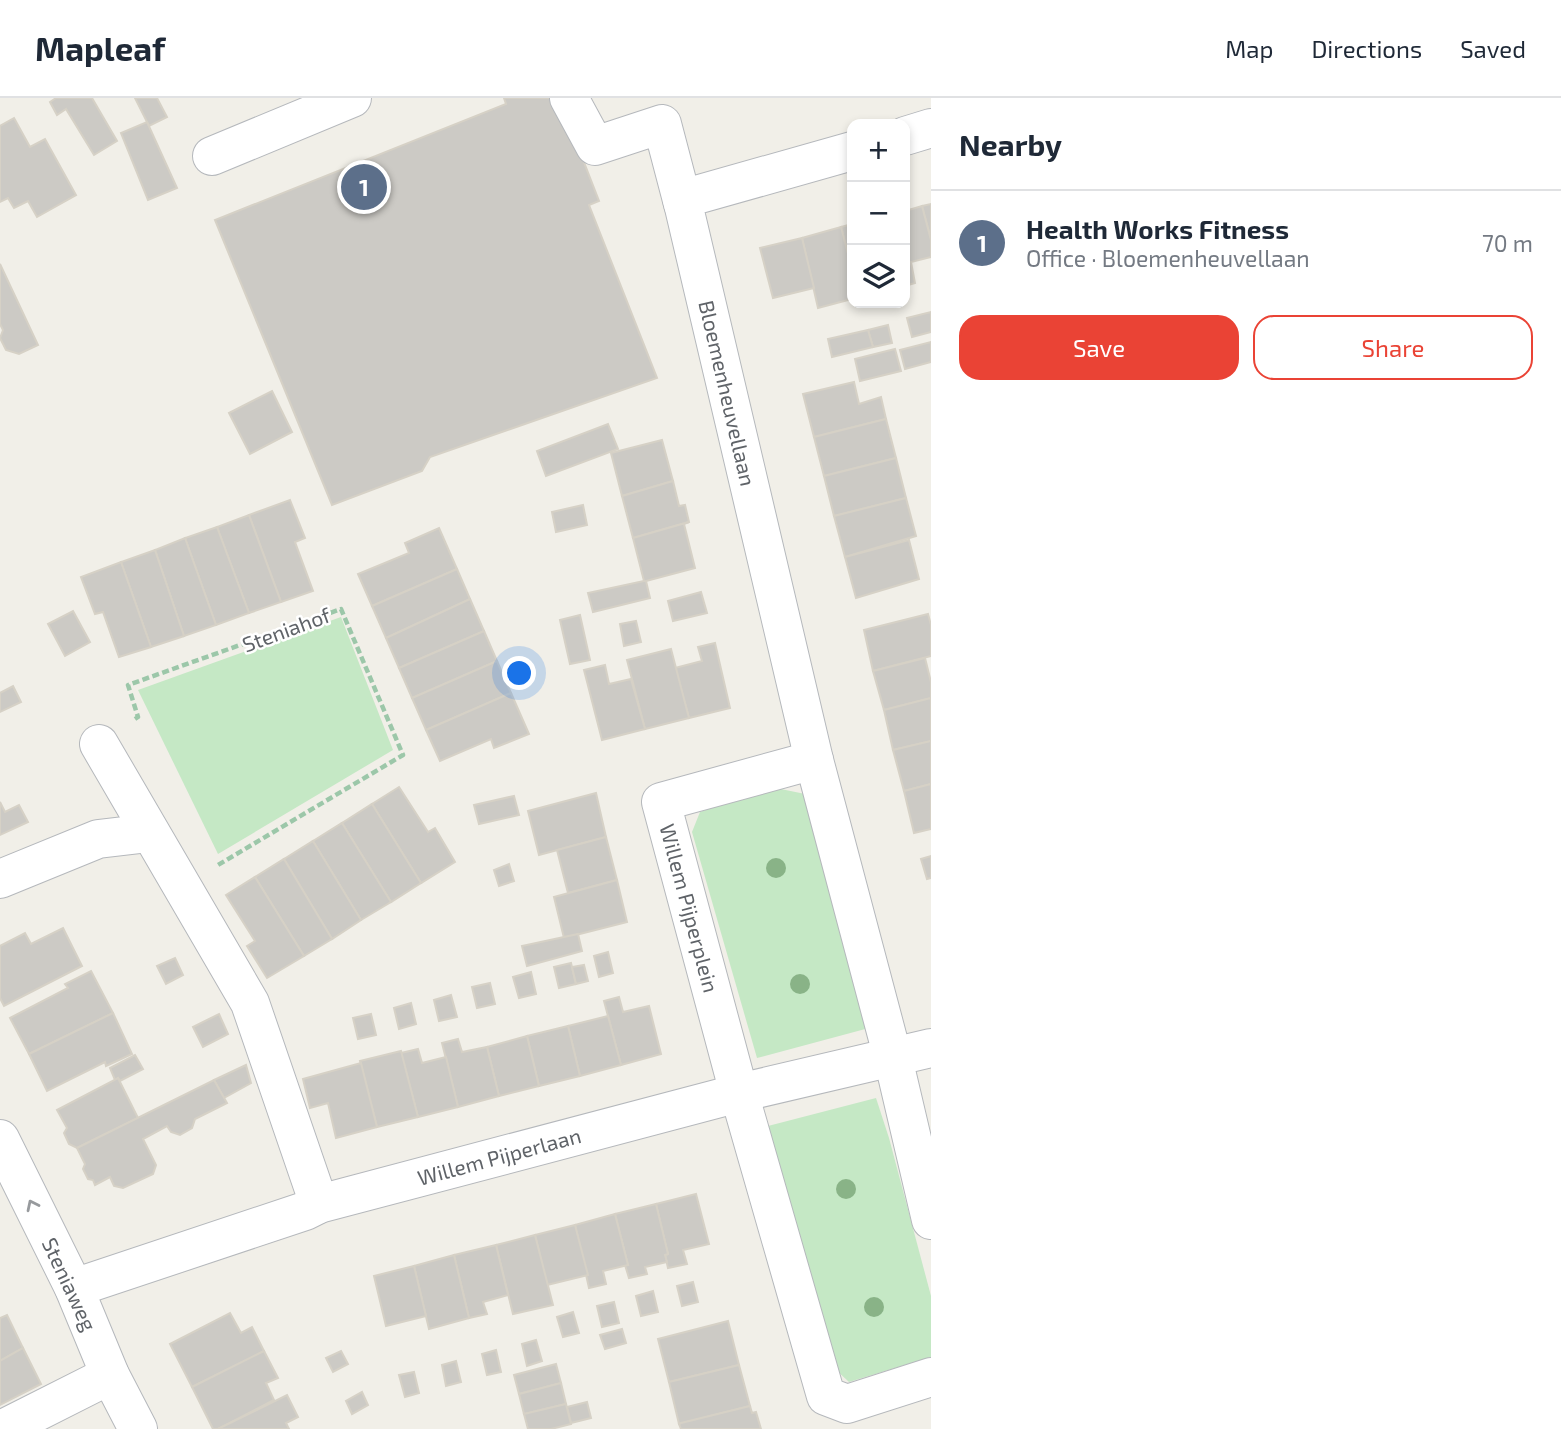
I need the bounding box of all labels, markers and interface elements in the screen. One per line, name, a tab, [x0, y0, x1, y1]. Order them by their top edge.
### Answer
text: Mapleaf	[35, 28, 165, 68]
text: Map	[1225, 34, 1273, 63]
text: Directions	[1311, 34, 1422, 63]
text: Saved	[1460, 34, 1526, 63]
map controls	[847, 119, 910, 308]
button: +	[847, 119, 910, 182]
text: Nearby	[959, 126, 1062, 162]
pin: 1	[341, 161, 387, 213]
button: −	[847, 182, 910, 245]
text: Health Works Fitness	[1026, 213, 1289, 244]
text: 1	[977, 229, 987, 257]
text: 70 m	[1482, 229, 1533, 257]
text: Office · Bloemenheuvellaan	[1026, 244, 1310, 272]
button: layers	[847, 245, 910, 308]
street label: Bloemenheuvellaan	[694, 298, 762, 488]
button: Save	[959, 315, 1239, 380]
button: Share	[1253, 315, 1533, 380]
street label: Steniahof	[239, 601, 334, 656]
your location	[502, 656, 536, 690]
street label: Willem Pijperplein	[654, 821, 725, 995]
street label: Willem Pijperlaan	[415, 1122, 584, 1191]
one-way arrow	[27, 1200, 41, 1212]
street label: Steniaweg	[38, 1233, 103, 1335]

